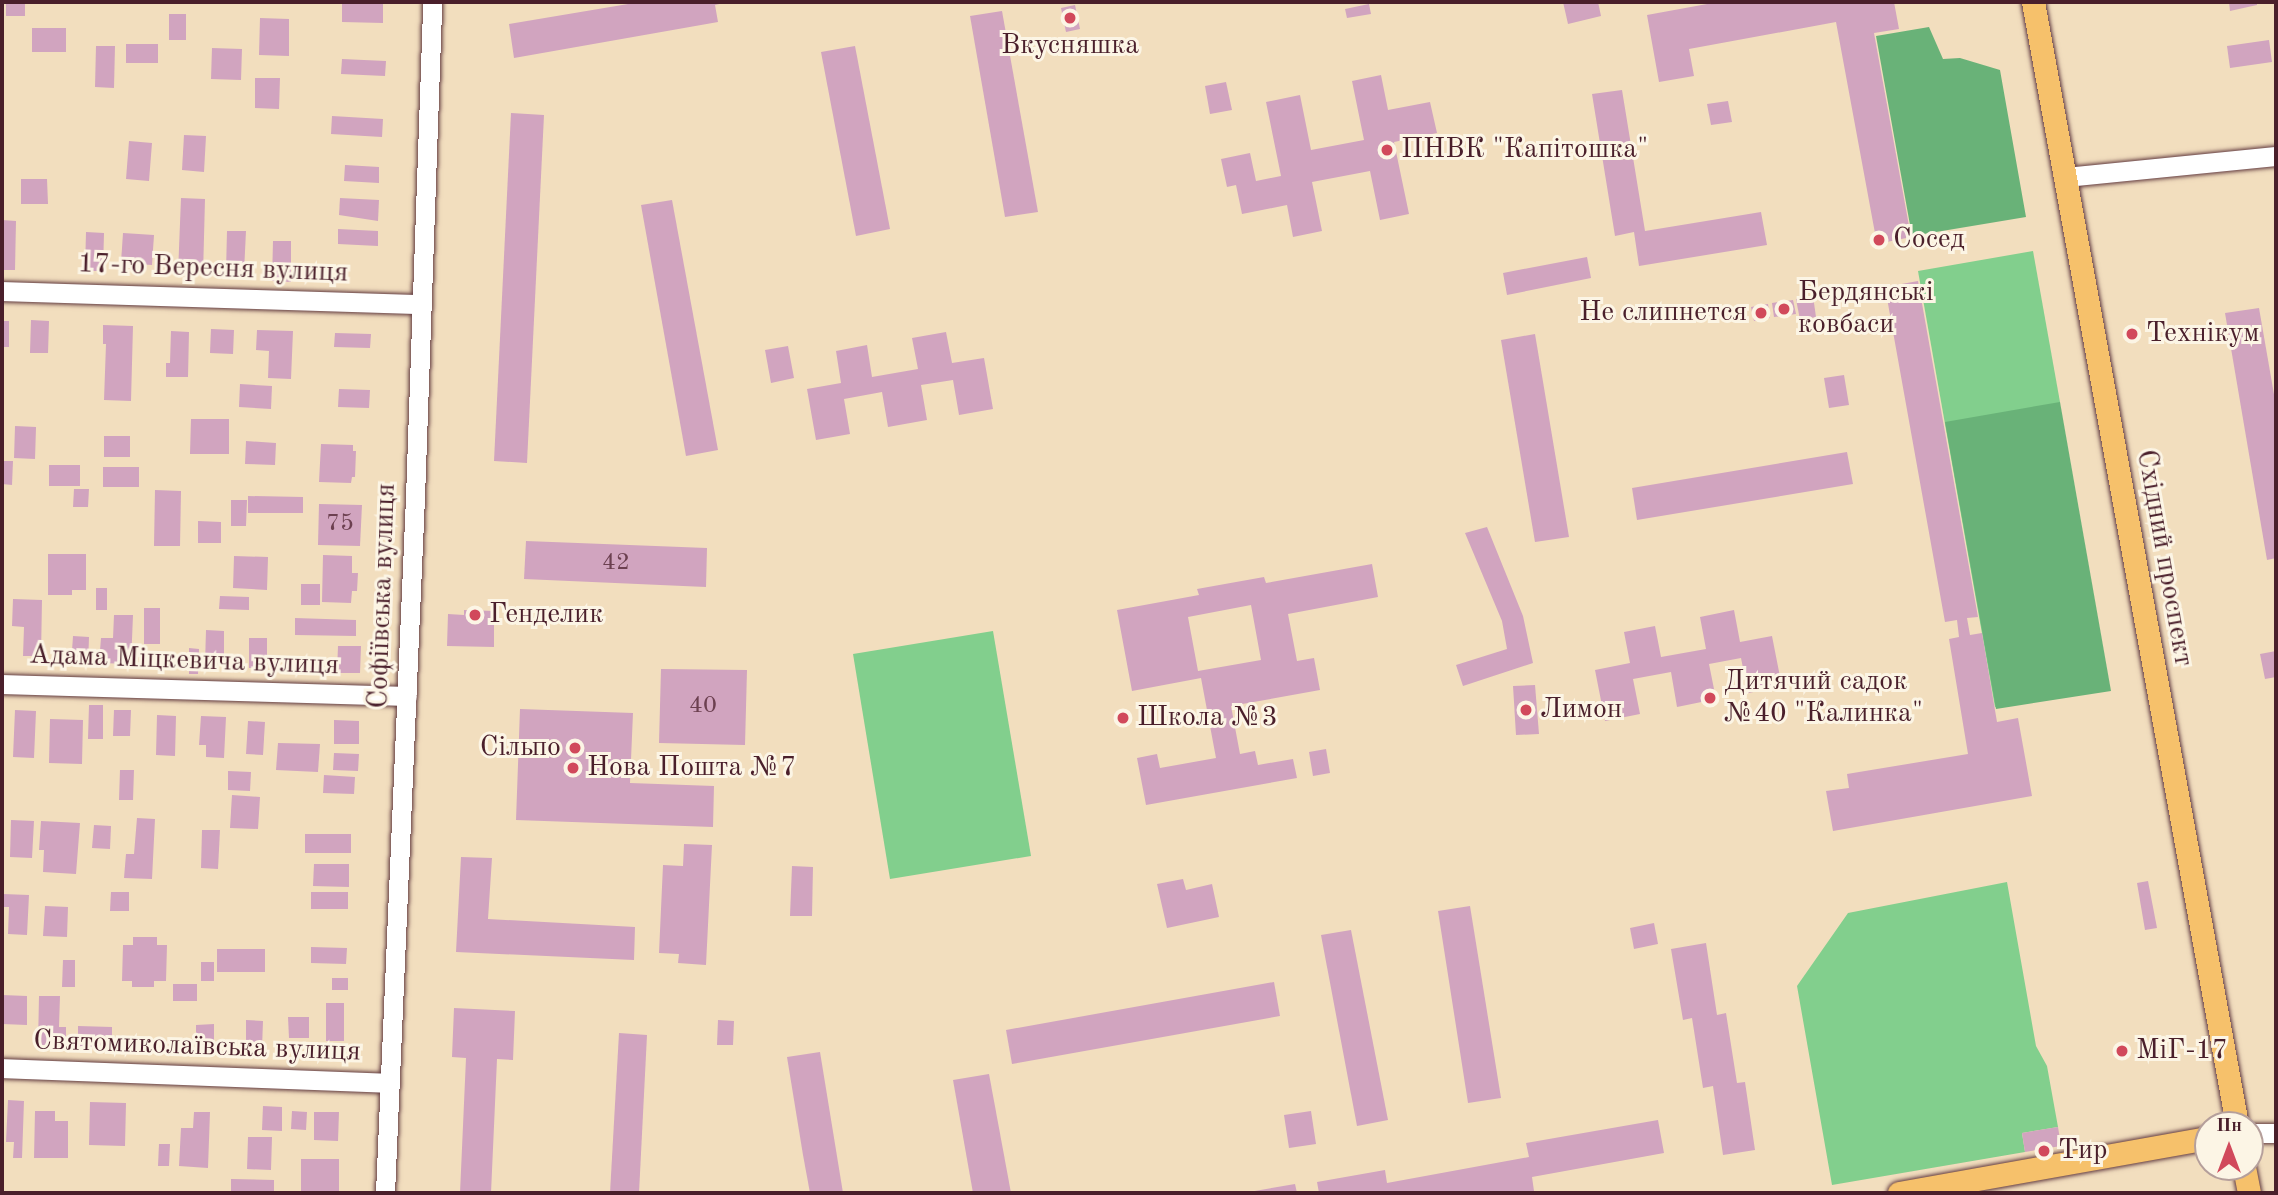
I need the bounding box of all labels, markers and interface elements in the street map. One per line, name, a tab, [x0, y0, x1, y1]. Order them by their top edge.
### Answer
marker: Вкусняшка	[1062, 10, 1078, 26]
place label: Вкусняшка	[1001, 29, 1139, 63]
place label: ПНВК "Капітошка"	[1401, 133, 1648, 167]
marker: ПНВК "Капітошка"	[1379, 142, 1395, 158]
place label: Сосед	[1893, 223, 1964, 257]
marker: Сосед	[1871, 232, 1887, 248]
street label: 17-го Вересня вулиця	[77, 247, 349, 291]
place label: Бердянські ковбаси	[1798, 276, 1933, 342]
place label: Не слипнется	[1579, 296, 1747, 330]
marker: Бердянські ковбаси	[1776, 301, 1792, 317]
marker: Не слипнется	[1753, 305, 1769, 321]
place label: Технікум	[2146, 317, 2259, 351]
marker: Технікум	[2124, 326, 2140, 342]
street label: Східний проспект	[2128, 447, 2200, 669]
street label: Софіївська вулиця	[362, 483, 404, 709]
house number: 75	[326, 511, 354, 539]
house number: 42	[602, 550, 630, 578]
place label: Генделик	[489, 598, 603, 632]
marker: Генделик	[467, 607, 483, 623]
street label: Адама Міцкевича вулиця	[29, 639, 339, 683]
place label: Дитячий садок №40 "Калинка"	[1724, 665, 1923, 731]
marker: Дитячий садок №40 "Калинка"	[1702, 690, 1718, 706]
house number: 40	[689, 693, 717, 721]
place label: Лимон	[1540, 693, 1622, 727]
place label: Школа №3	[1137, 701, 1278, 735]
marker: Лимон	[1518, 702, 1534, 718]
marker: Школа №3	[1115, 710, 1131, 726]
place label: Сільпо	[480, 731, 561, 765]
marker: Сільпо	[567, 740, 583, 756]
place label: Нова Пошта №7	[587, 751, 796, 785]
marker: Нова Пошта №7	[565, 760, 581, 776]
street label: Святомиколаївська вулиця	[33, 1024, 361, 1070]
place label: МіГ-17	[2136, 1034, 2228, 1068]
marker: МіГ-17	[2114, 1043, 2130, 1059]
north arrow	[2194, 1111, 2264, 1181]
text: Пн	[2216, 1117, 2242, 1136]
place label: Тир	[2058, 1134, 2108, 1168]
marker: Тир	[2036, 1143, 2052, 1159]

